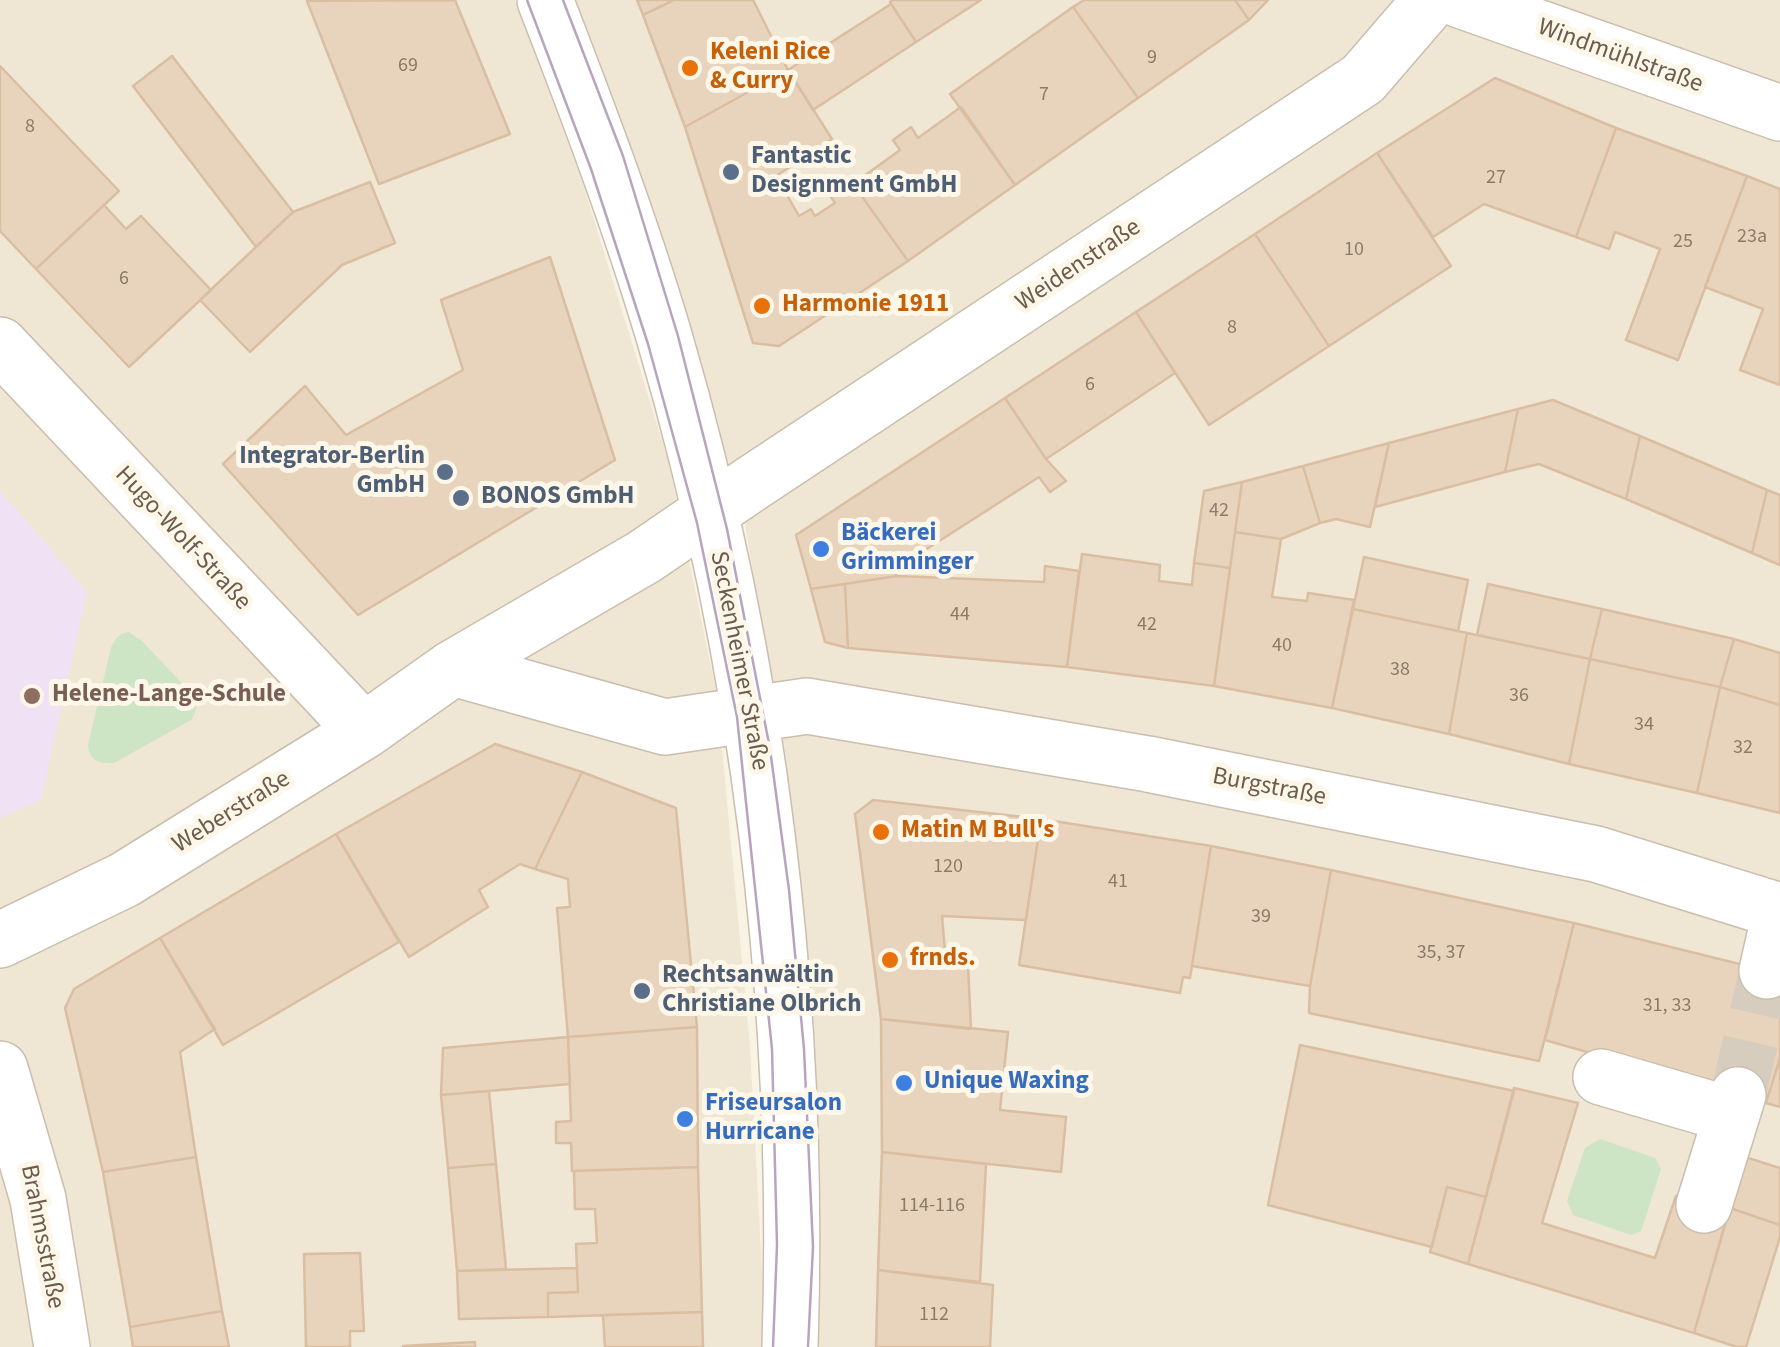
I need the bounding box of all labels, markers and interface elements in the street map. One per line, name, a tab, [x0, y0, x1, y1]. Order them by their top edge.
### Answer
street label: Windmühlstraße	[1533, 13, 1707, 101]
place label: Keleni Rice & Curry	[710, 39, 830, 98]
house number: 9	[1147, 47, 1157, 71]
house number: 69	[398, 55, 418, 79]
marker: Keleni Rice & Curry	[679, 57, 701, 79]
house number: 7	[1039, 84, 1049, 108]
house number: 8	[25, 116, 35, 140]
place label: Fantastic Designment GmbH	[751, 143, 957, 202]
marker: Fantastic Designment GmbH	[720, 161, 742, 183]
house number: 27	[1486, 167, 1506, 191]
street label: Weidenstraße	[1011, 213, 1147, 319]
house number: 23a	[1737, 226, 1767, 250]
house number: 25	[1673, 231, 1693, 255]
house number: 10	[1344, 239, 1364, 263]
house number: 6	[119, 268, 129, 292]
place label: Harmonie 1911	[782, 291, 949, 321]
marker: Harmonie 1911	[751, 295, 773, 317]
house number: 8	[1227, 317, 1237, 341]
house number: 6	[1085, 374, 1095, 398]
place label: Integrator-Berlin GmbH	[239, 443, 425, 502]
street label: Hugo-Wolf-Straße	[108, 461, 256, 617]
marker: Integrator-Berlin GmbH	[434, 461, 456, 483]
place label: BONOS GmbH	[481, 483, 634, 513]
marker: BONOS GmbH	[450, 487, 472, 509]
house number: 42	[1209, 500, 1229, 524]
place label: Bäckerei Grimminger	[841, 520, 974, 579]
marker: Bäckerei Grimminger	[810, 538, 832, 560]
street label: Seckenheimer Straße	[702, 549, 774, 773]
house number: 44	[950, 604, 970, 628]
house number: 42	[1137, 614, 1157, 638]
house number: 40	[1272, 635, 1292, 659]
house number: 38	[1390, 659, 1410, 683]
place label: Helene-Lange-Schule	[52, 681, 286, 711]
marker: Helene-Lange-Schule	[21, 685, 43, 707]
house number: 36	[1509, 685, 1529, 709]
house number: 34	[1634, 714, 1654, 738]
house number: 32	[1733, 737, 1753, 761]
street label: Burgstraße	[1210, 762, 1328, 814]
street label: Weberstraße	[168, 765, 296, 861]
place label: Matin M Bull's	[901, 817, 1054, 847]
marker: Matin M Bull's	[870, 821, 892, 843]
house number: 120	[933, 856, 963, 880]
house number: 41	[1108, 871, 1128, 895]
house number: 39	[1251, 906, 1271, 930]
house number: 35, 37	[1417, 942, 1465, 966]
place label: frnds.	[910, 945, 976, 975]
marker: frnds.	[879, 949, 901, 971]
place label: Rechtsanwältin Christiane Olbrich	[662, 962, 862, 1021]
marker: Rechtsanwältin Christiane Olbrich	[631, 980, 653, 1002]
house number: 31, 33	[1643, 995, 1691, 1019]
place label: Unique Waxing	[924, 1068, 1089, 1098]
marker: Unique Waxing	[893, 1072, 915, 1094]
place label: Friseursalon Hurricane	[705, 1090, 842, 1149]
marker: Friseursalon Hurricane	[674, 1108, 696, 1130]
street label: Brahmsstraße	[12, 1162, 70, 1312]
house number: 114-116	[899, 1195, 965, 1219]
house number: 112	[919, 1304, 949, 1328]

